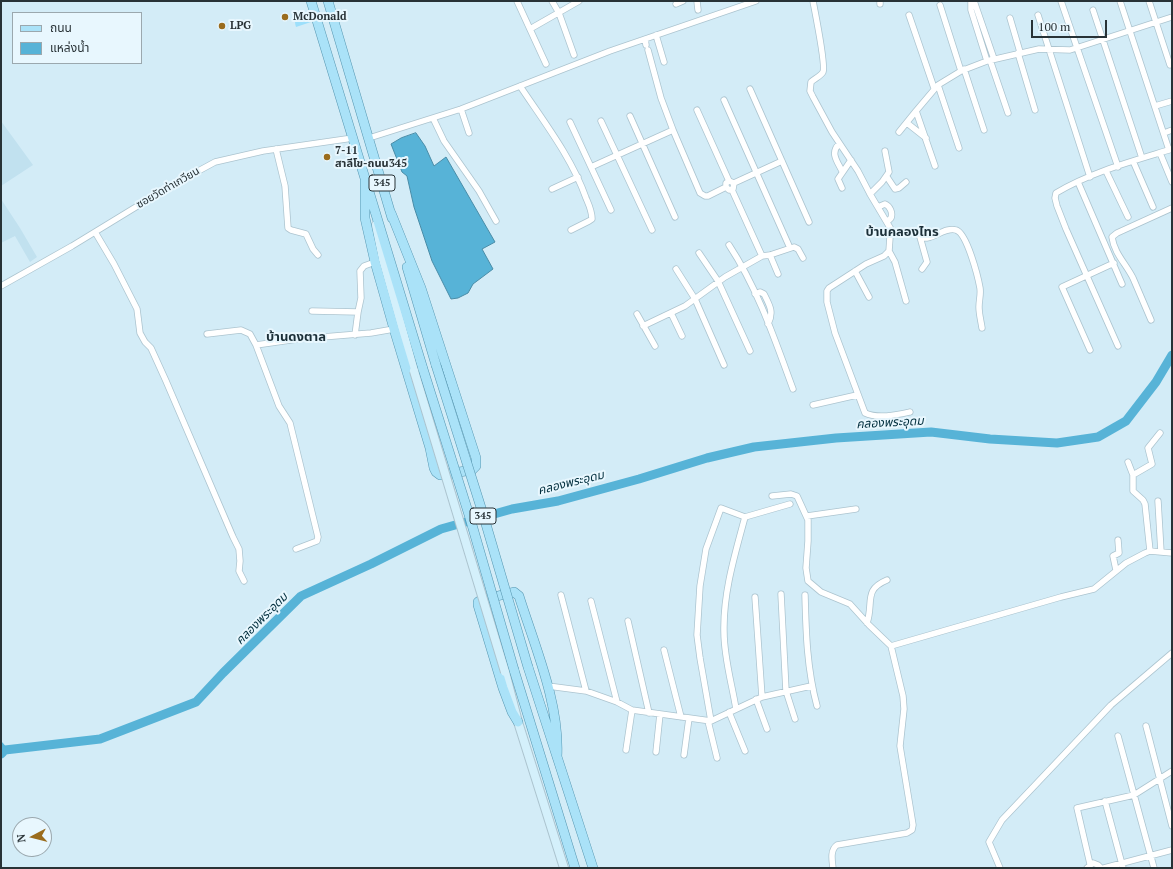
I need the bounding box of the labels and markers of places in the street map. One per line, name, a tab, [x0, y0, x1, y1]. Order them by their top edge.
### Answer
place label: McDonald	[293, 10, 347, 24]
marker: McDonald	[280, 12, 290, 22]
place label: LPG	[230, 19, 251, 33]
marker: LPG	[217, 21, 227, 31]
place label: 7-11 สาลีโข-ถนน345	[335, 144, 407, 170]
marker: 7-11 สาลีโข-ถนน345	[322, 152, 332, 162]

